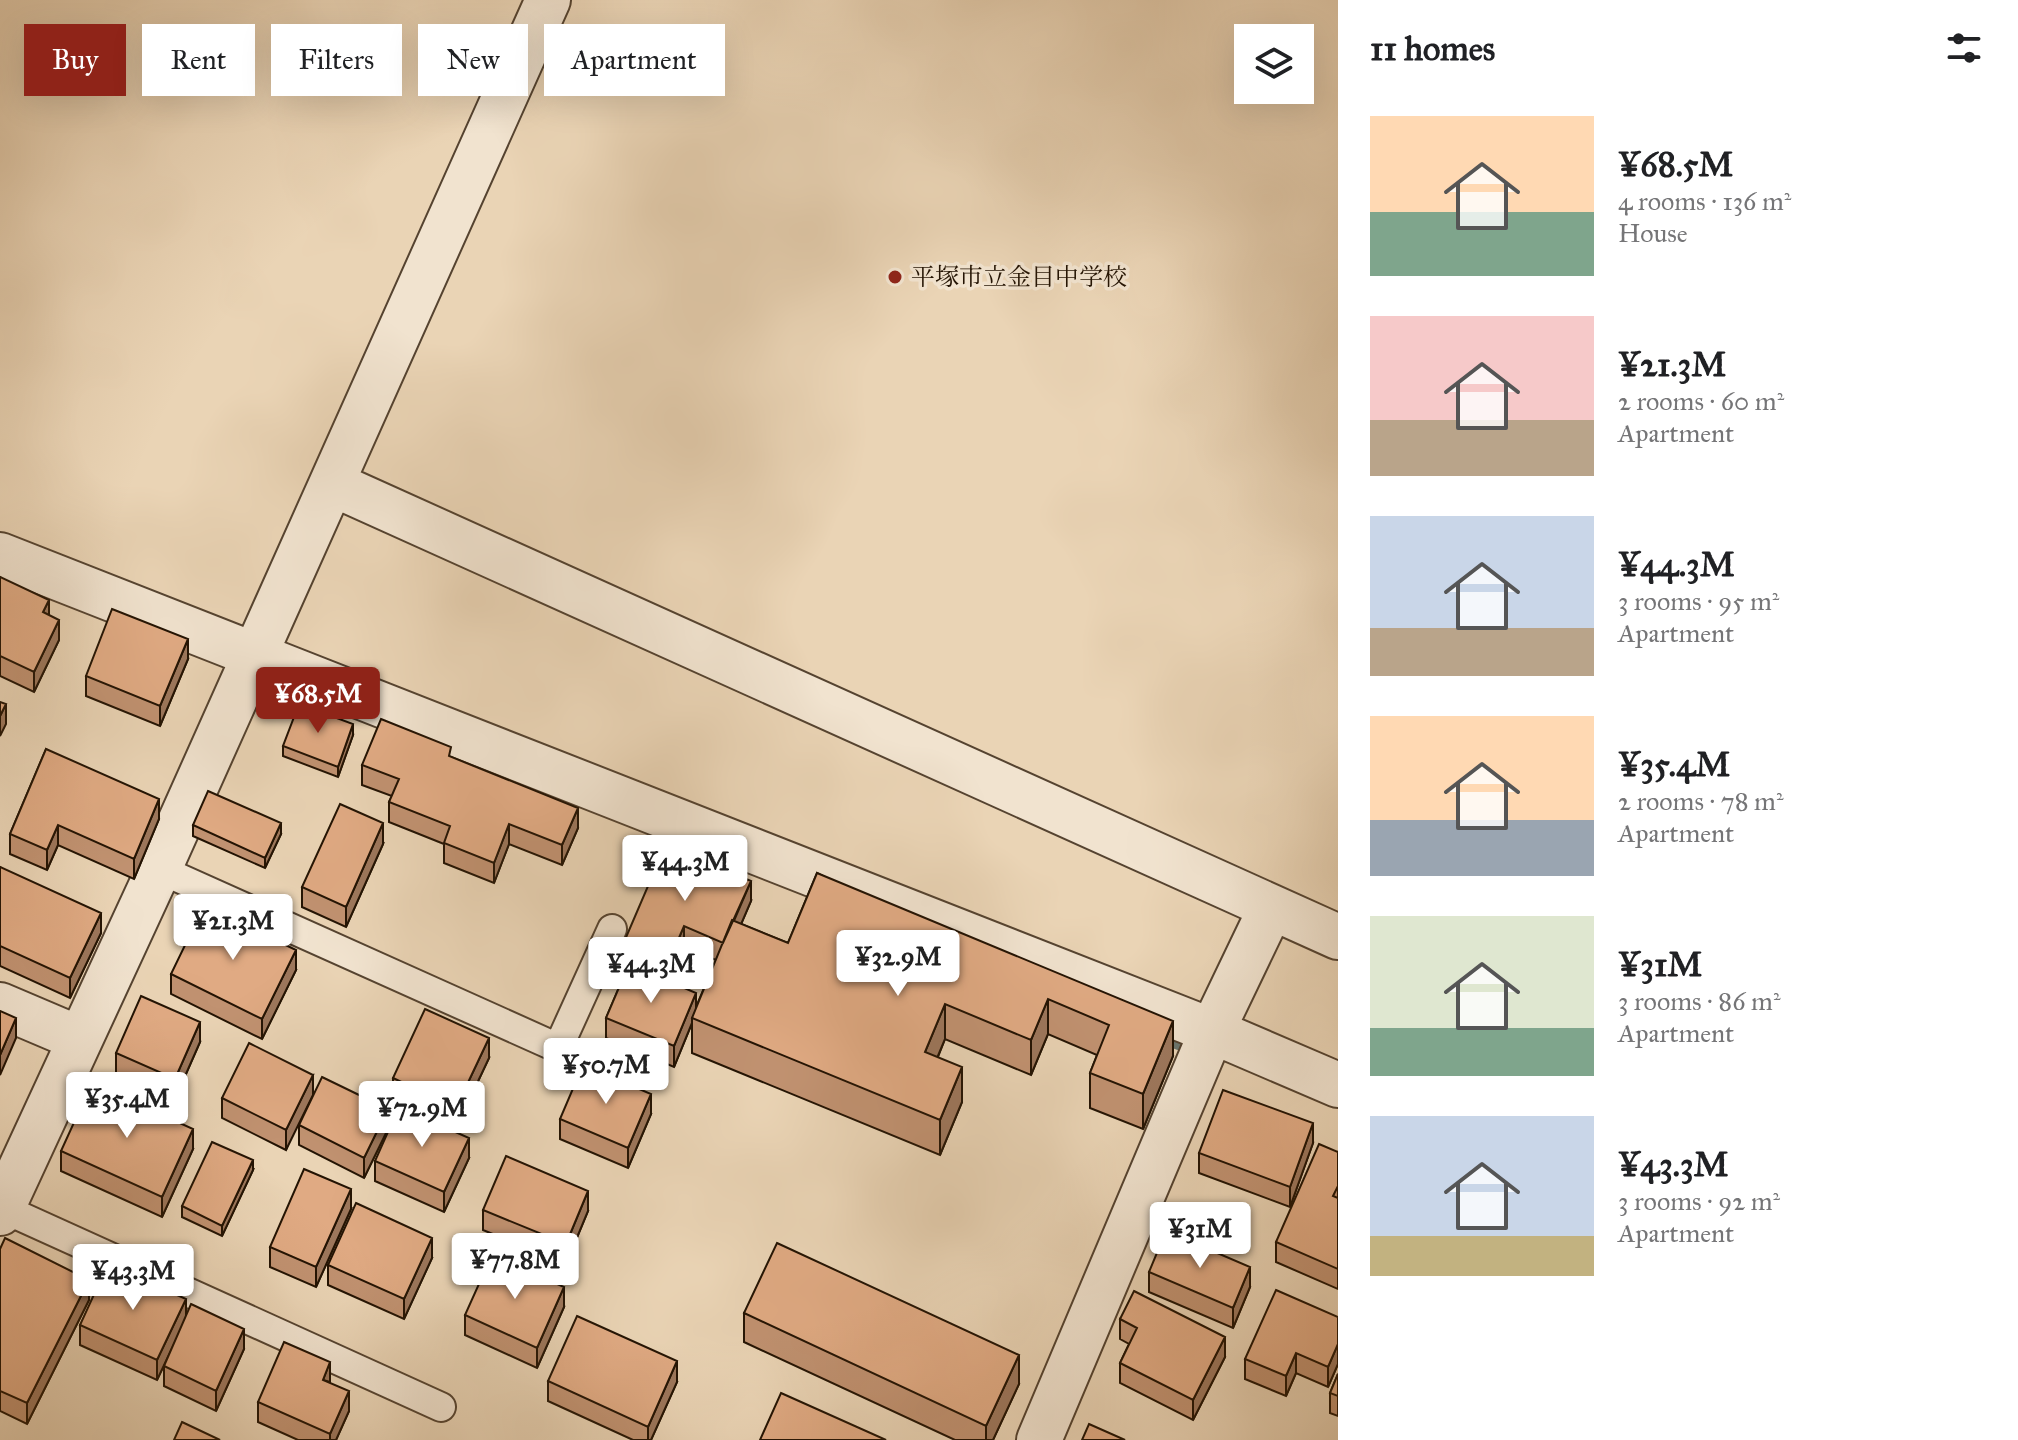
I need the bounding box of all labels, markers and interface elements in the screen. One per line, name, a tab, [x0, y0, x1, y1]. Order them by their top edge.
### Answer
chip: Buy	[24, 24, 126, 96]
chip: Rent	[142, 24, 255, 96]
chip: Filters	[271, 24, 402, 96]
chip: New	[418, 24, 528, 96]
chip: Apartment	[544, 24, 725, 96]
map controls	[1234, 24, 1314, 104]
button: layers	[1234, 24, 1314, 104]
icon: filters	[1942, 26, 1986, 70]
text: 11 homes	[1370, 28, 1495, 69]
text: ¥68.5M	[1618, 144, 1733, 185]
icon: home	[1434, 148, 1530, 244]
text: 4 rooms · 136 m²	[1618, 185, 1791, 217]
text: House	[1618, 217, 1688, 249]
place label: 平塚市立金目中学校	[911, 262, 1127, 292]
marker: 平塚市立金目中学校	[886, 268, 904, 286]
text: ¥21.3M	[1618, 344, 1726, 385]
icon: home	[1434, 348, 1530, 444]
text: 2 rooms · 60 m²	[1618, 385, 1784, 417]
text: Apartment	[1618, 417, 1734, 449]
text: ¥44.3M	[1618, 544, 1735, 585]
icon: home	[1434, 548, 1530, 644]
text: 3 rooms · 95 m²	[1618, 585, 1779, 617]
text: Apartment	[1618, 617, 1734, 649]
pin: ¥68.5M	[253, 667, 383, 735]
text: ¥68.5M	[274, 677, 362, 709]
text: ¥35.4M	[1618, 744, 1730, 785]
icon: home	[1434, 748, 1530, 844]
text: 2 rooms · 78 m²	[1618, 785, 1783, 817]
text: Apartment	[1618, 817, 1734, 849]
pin: ¥44.3M	[620, 835, 750, 903]
text: ¥44.3M	[640, 845, 730, 877]
pin: ¥21.3M	[168, 894, 298, 962]
text: ¥21.3M	[192, 904, 274, 936]
pin: ¥32.9M	[833, 930, 963, 998]
pin: ¥44.3M	[586, 937, 716, 1005]
text: ¥32.9M	[855, 940, 942, 972]
text: ¥31M	[1618, 944, 1702, 985]
text: ¥44.3M	[606, 947, 696, 979]
icon: home	[1434, 948, 1530, 1044]
text: 3 rooms · 86 m²	[1618, 985, 1781, 1017]
text: Apartment	[1618, 1017, 1734, 1049]
pin: ¥50.7M	[541, 1038, 671, 1106]
text: ¥50.7M	[562, 1048, 650, 1080]
pin: ¥35.4M	[62, 1072, 192, 1140]
pin: ¥72.9M	[357, 1081, 487, 1149]
text: ¥35.4M	[84, 1082, 170, 1114]
text: ¥72.9M	[377, 1091, 467, 1123]
text: ¥43.3M	[1618, 1144, 1729, 1185]
icon: home	[1434, 1148, 1530, 1244]
text: 3 rooms · 92 m²	[1618, 1185, 1780, 1217]
pin: ¥31M	[1153, 1202, 1247, 1270]
text: ¥31M	[1168, 1212, 1232, 1244]
text: Apartment	[1618, 1217, 1734, 1249]
pin: ¥77.8M	[450, 1233, 580, 1301]
text: ¥77.8M	[470, 1243, 560, 1275]
pin: ¥43.3M	[68, 1244, 198, 1312]
text: ¥43.3M	[91, 1254, 175, 1286]

